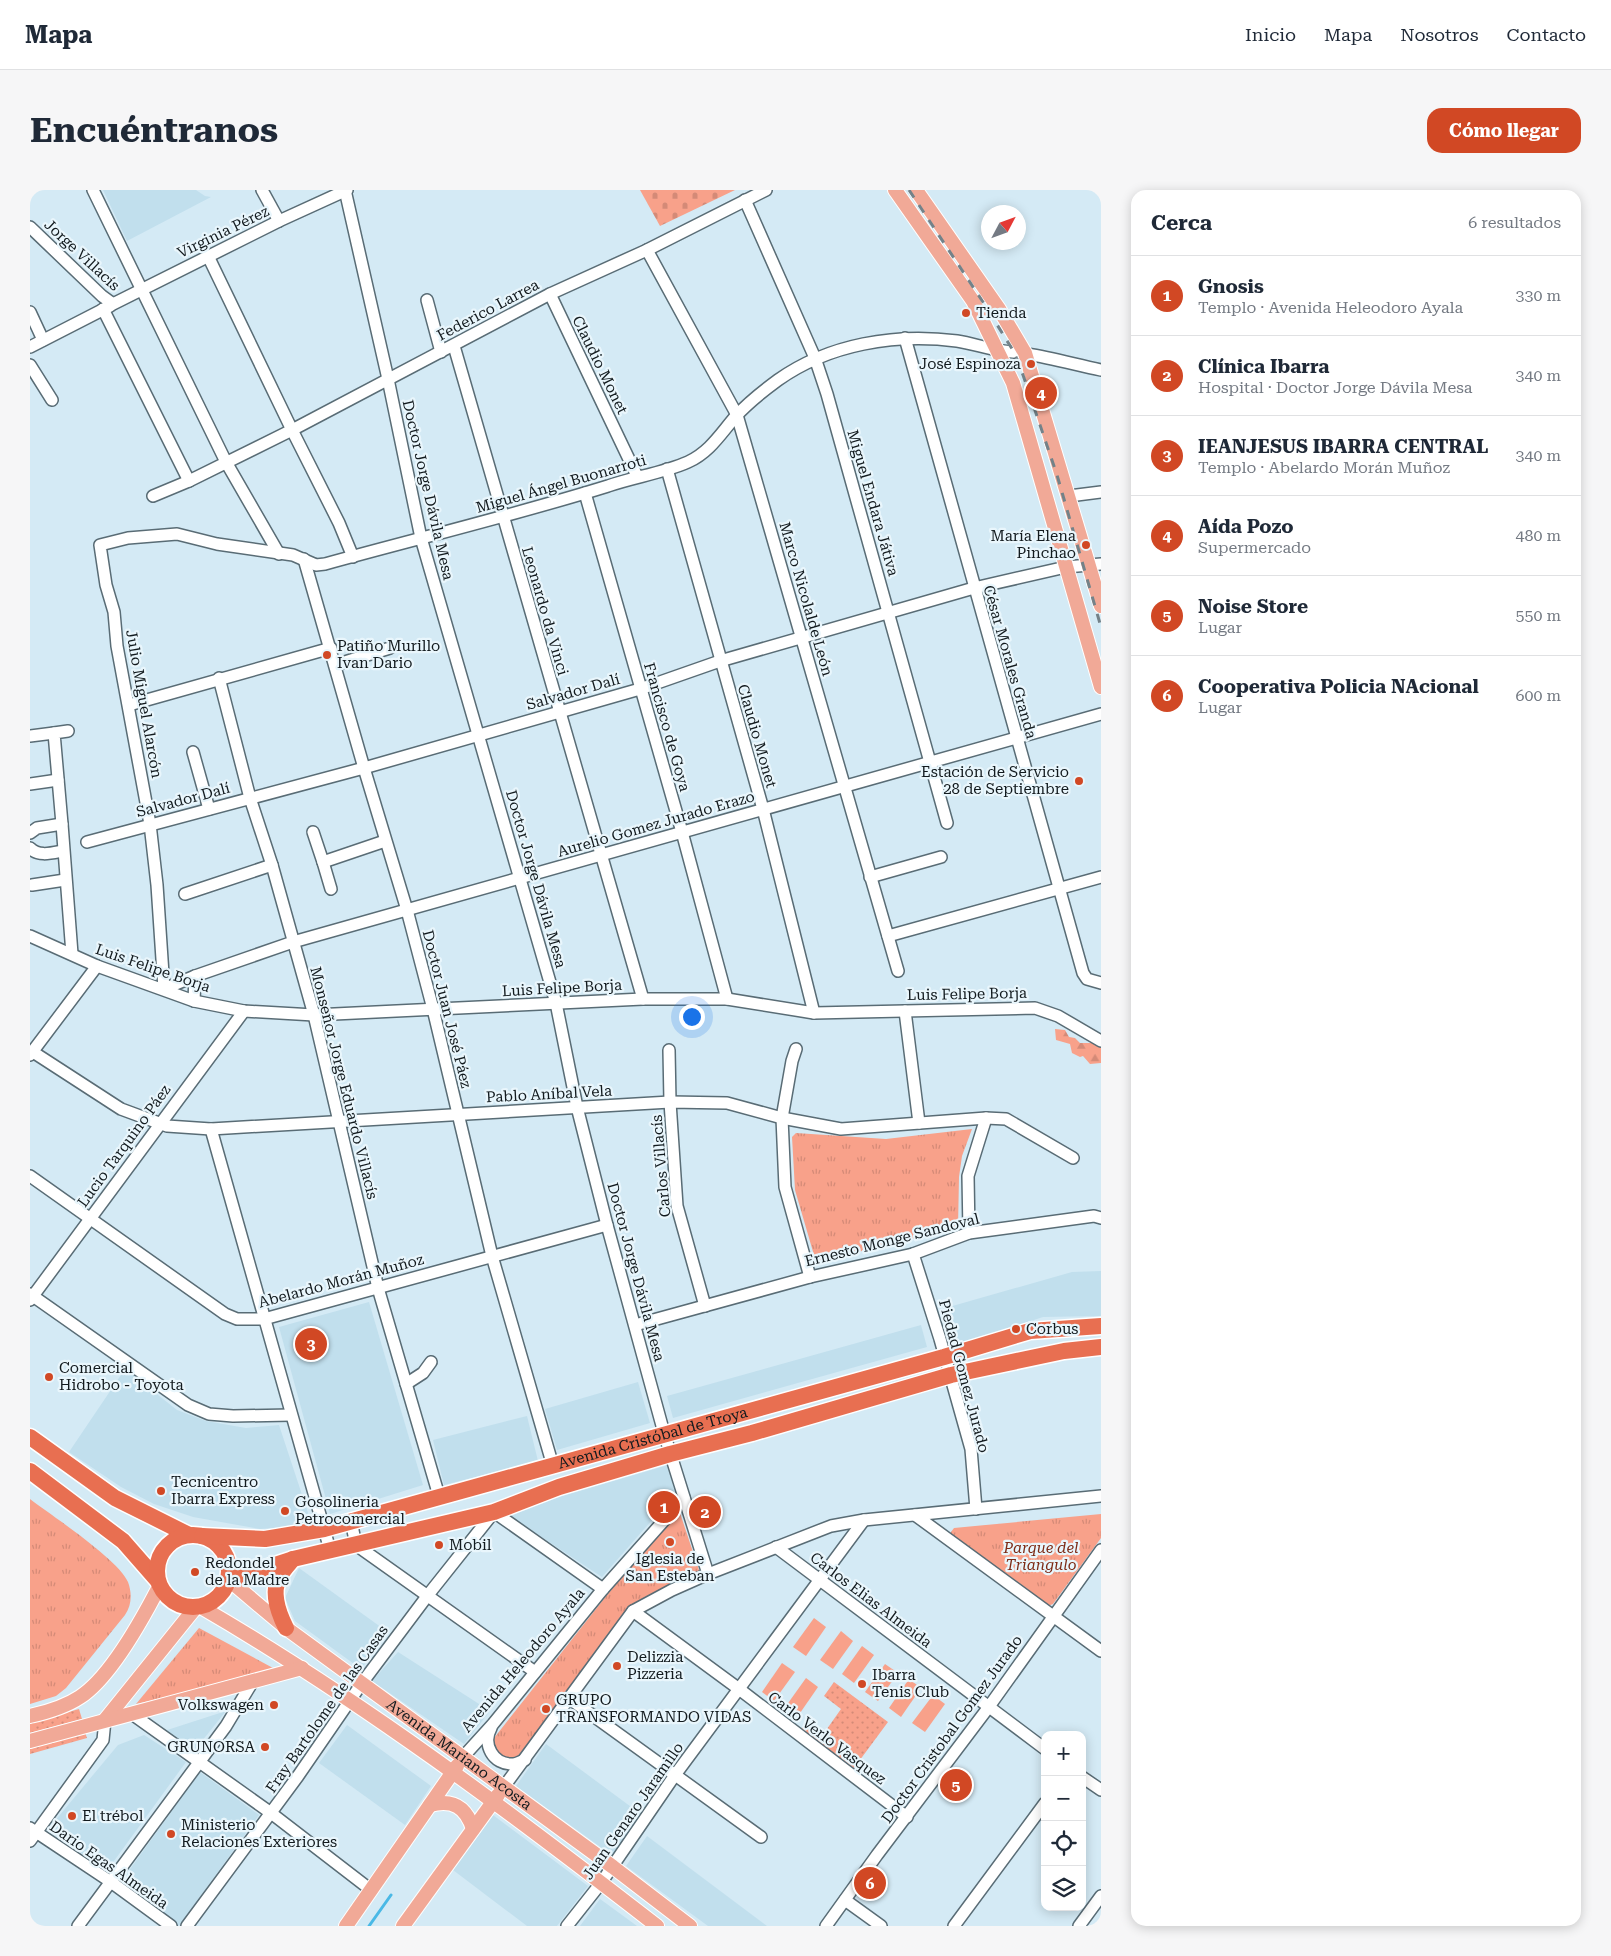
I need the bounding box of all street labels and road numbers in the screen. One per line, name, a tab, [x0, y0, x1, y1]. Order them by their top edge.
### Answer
street label: Virginia Pérez	[174, 202, 272, 262]
street label: Jorge Villacís	[41, 216, 123, 294]
street label: Federico Larrea	[434, 276, 542, 344]
street label: Claudio Monet	[568, 313, 632, 417]
street label: Doctor Jorge Dávila Mesa	[398, 398, 458, 582]
street label: Miguel Endara Játiva	[843, 428, 903, 578]
street label: Miguel Ángel Buonarroti	[474, 451, 648, 517]
street label: Marco Nicolalde León	[775, 520, 837, 679]
street label: Leonardo da Vinci	[518, 545, 572, 678]
street label: César Morales Granda	[979, 583, 1041, 741]
street label: Julio Miguel Alarcón	[122, 628, 166, 780]
street label: Francisco de Goya	[640, 660, 694, 794]
street label: Salvador Dalí	[524, 670, 622, 714]
street label: Claudio Monet	[734, 682, 781, 790]
street label: Salvador Dalí	[134, 779, 232, 821]
street label: Aurelio Gomez Jurado Erazo	[555, 787, 757, 861]
street label: Doctor Jorge Dávila Mesa	[502, 788, 570, 970]
street label: Doctor Juan José Páez	[419, 928, 475, 1090]
street label: Luis Felipe Borja	[93, 940, 213, 996]
street label: Monseñor Jorge Eduardo Villacís	[306, 965, 382, 1201]
street label: Luis Felipe Borja	[502, 976, 622, 1000]
street label: Luis Felipe Borja	[907, 984, 1027, 1004]
street label: Lucio Tarquino Páez	[74, 1081, 174, 1211]
street label: Pablo Aníbal Vela	[485, 1082, 613, 1106]
street label: Carlos Villacís	[648, 1114, 674, 1218]
street label: Doctor Jorge Dávila Mesa	[603, 1181, 669, 1363]
street label: Ernesto Monge Sandoval	[803, 1209, 982, 1270]
street label: Abelardo Morán Muñoz	[256, 1250, 426, 1312]
street label: Piedad Gomez Jurado	[935, 1297, 993, 1455]
street label: Avenida Cristóbal de Troya	[556, 1403, 749, 1473]
street label: Carlos Elias Almeida	[807, 1548, 935, 1652]
street label: Avenida Heleodoro Ayala	[457, 1584, 589, 1736]
street label: Fray Bartolome de las Casas	[262, 1622, 392, 1796]
street label: Doctor Cristobal Gomez Jurado	[878, 1632, 1026, 1826]
street label: Carlo Verlo Vasquez	[764, 1688, 890, 1788]
street label: Avenida Mariano Acosta	[383, 1695, 535, 1814]
street label: Juan Genaro Jaramillo	[579, 1739, 687, 1883]
street label: Dario Egas Almeida	[46, 1817, 172, 1913]

